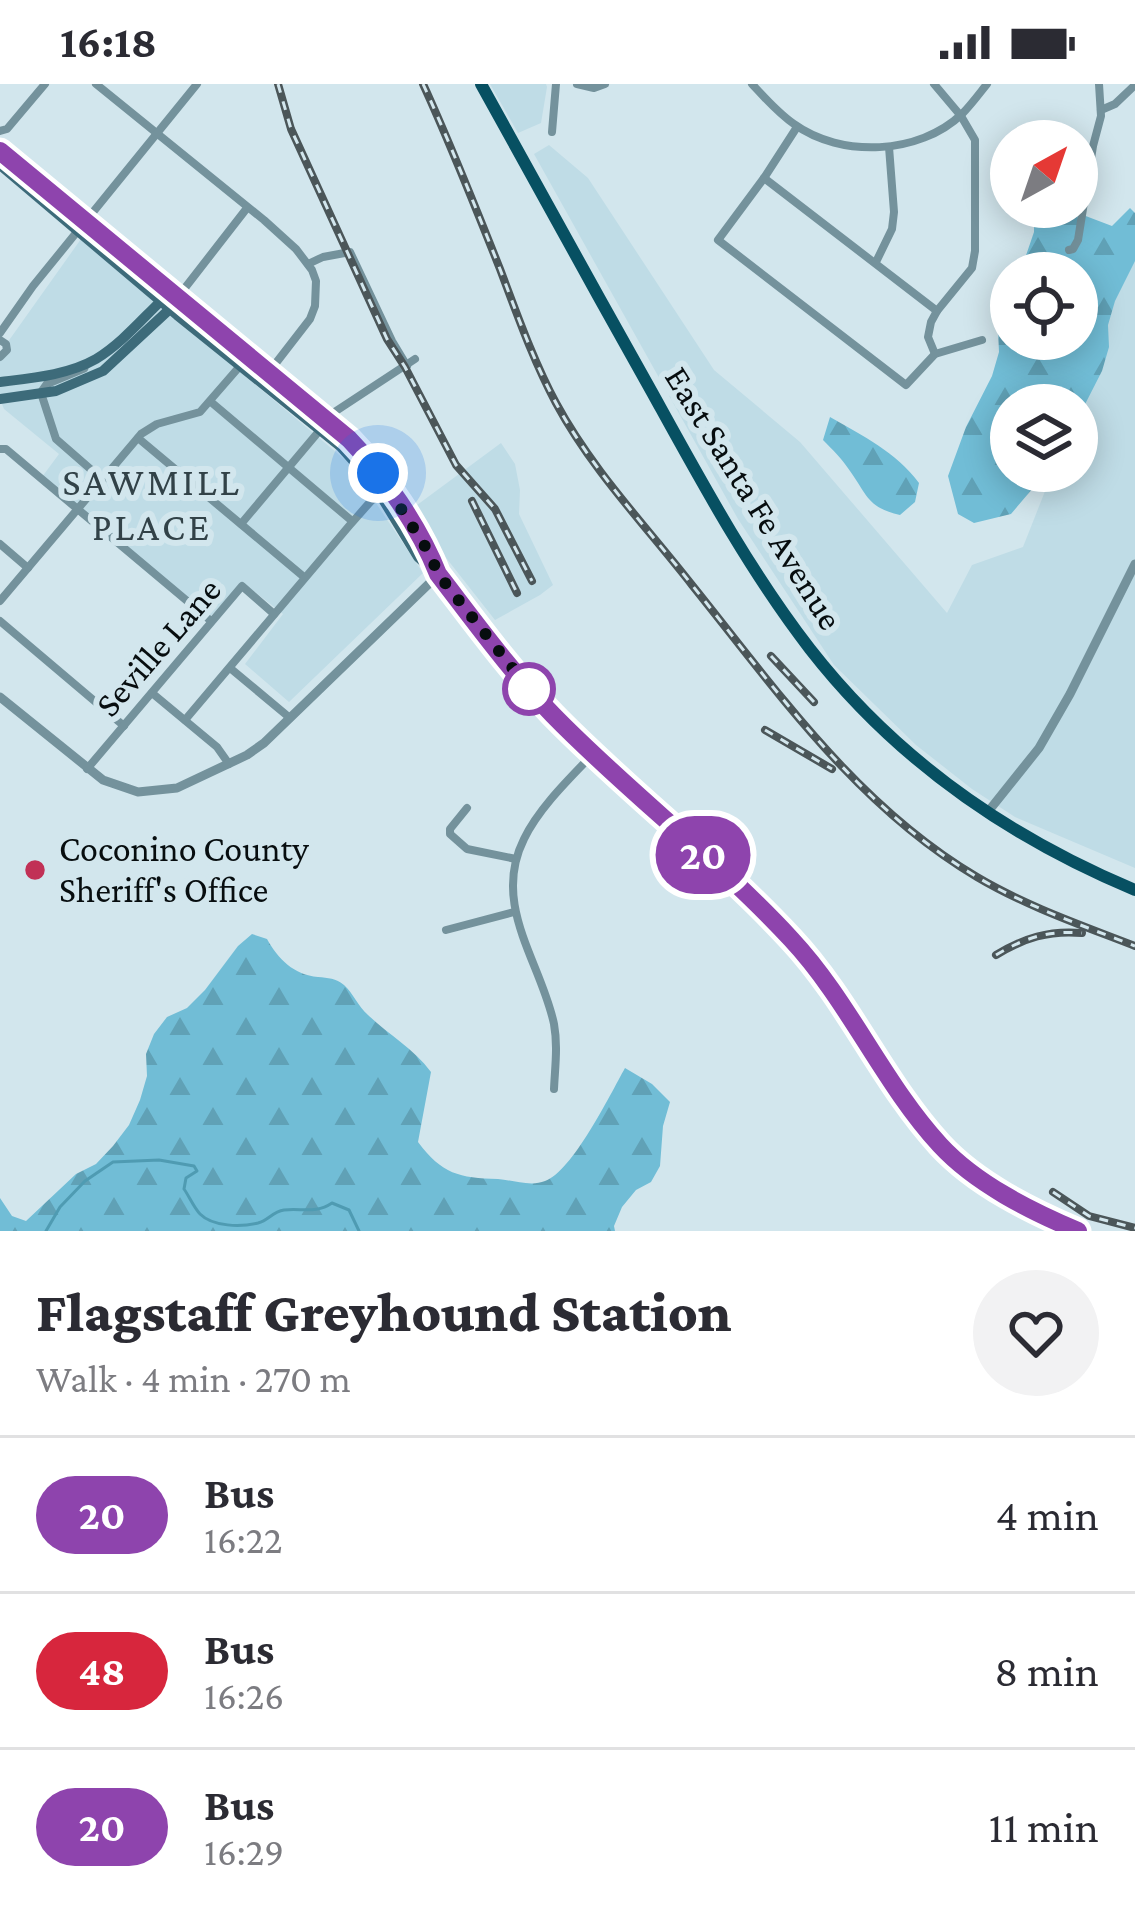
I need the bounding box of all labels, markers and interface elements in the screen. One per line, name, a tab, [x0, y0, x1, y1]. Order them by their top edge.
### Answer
text: 16:18	[60, 17, 157, 67]
north arrow	[990, 120, 1098, 228]
map controls	[990, 120, 1098, 492]
button: locate	[990, 252, 1098, 360]
street label: East Santa Fe Avenue	[657, 359, 851, 637]
button: layers	[990, 384, 1098, 492]
your location	[348, 443, 408, 503]
district label: SAWMILL PLACE	[62, 460, 242, 548]
street label: Seville Lane	[87, 570, 229, 724]
unlabelled marker	[504, 664, 554, 714]
line badge: 20	[649, 816, 757, 894]
place label: Coconino County Sheriff's Office	[59, 829, 309, 910]
text: 20	[680, 831, 726, 878]
marker: Coconino County Sheriff's Office	[22, 857, 48, 883]
button: heart	[973, 1270, 1099, 1396]
text: Flagstaff Greyhound Station	[36, 1280, 731, 1343]
text: Walk · 4 min · 270 m	[36, 1357, 351, 1400]
text: Bus	[204, 1468, 274, 1518]
text: 4 min	[995, 1490, 1099, 1540]
text: 20	[79, 1491, 125, 1538]
text: 16:22	[204, 1518, 283, 1561]
text: Bus	[204, 1624, 274, 1674]
text: 8 min	[994, 1646, 1099, 1696]
text: 48	[78, 1647, 126, 1694]
text: 16:26	[204, 1674, 284, 1717]
text: Bus	[204, 1780, 274, 1830]
text: 11 min	[989, 1802, 1099, 1852]
text: 20	[79, 1803, 125, 1850]
text: 16:29	[204, 1830, 284, 1873]

